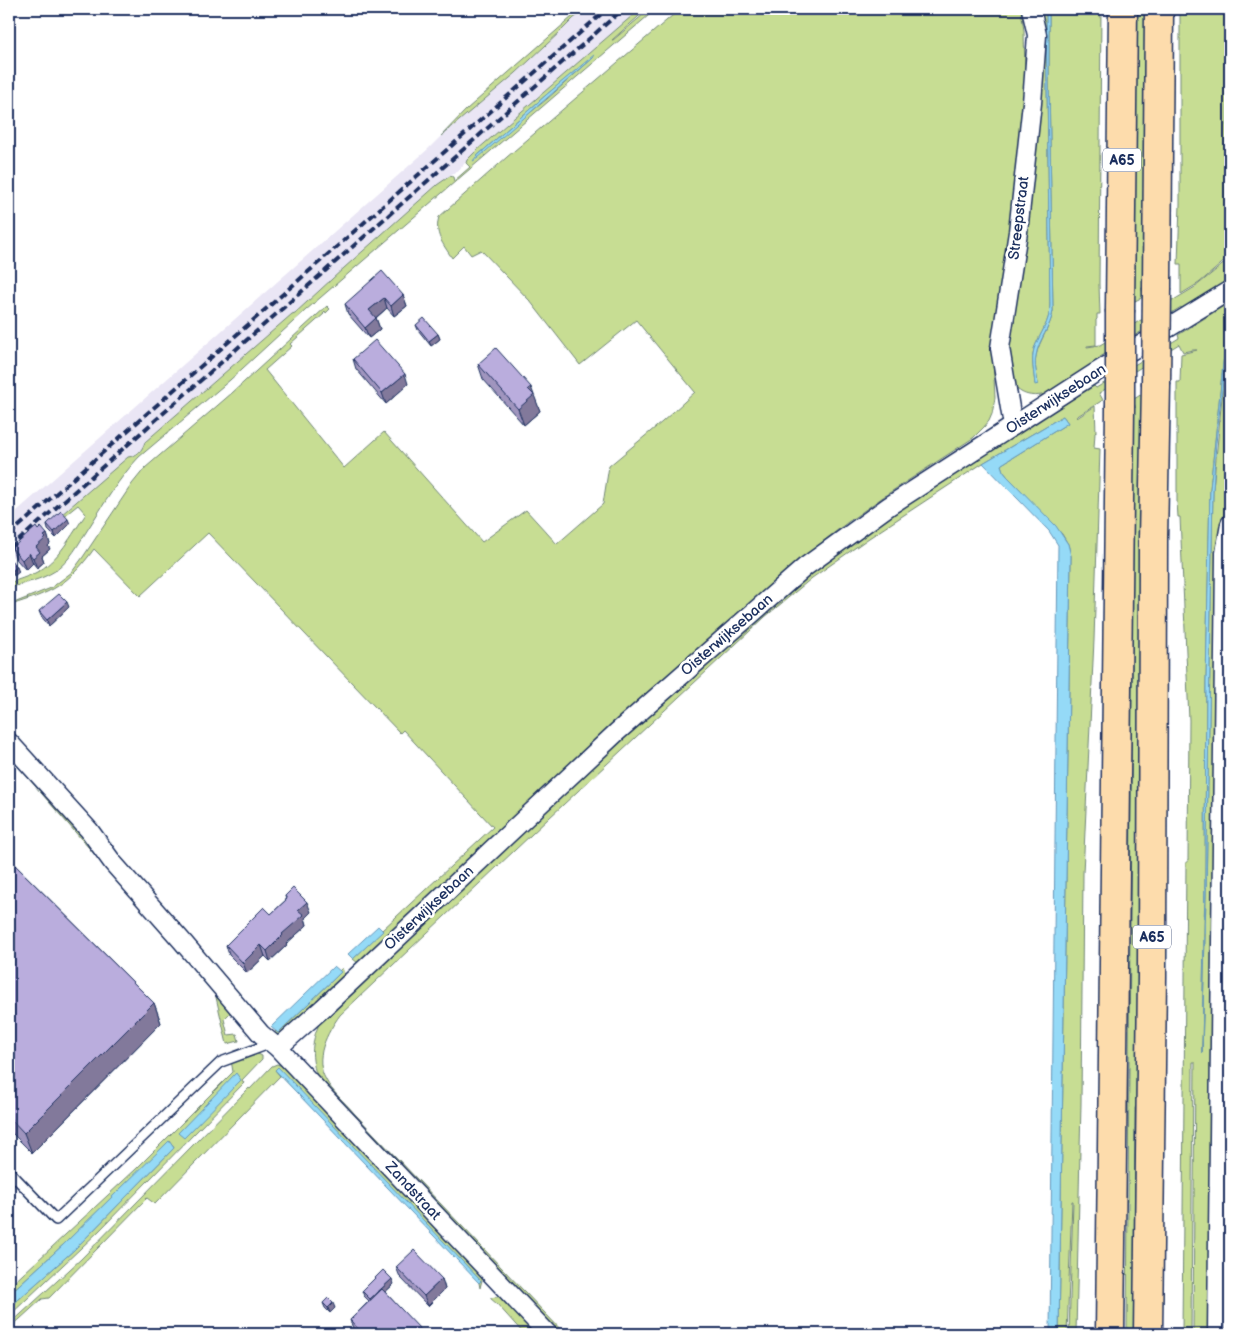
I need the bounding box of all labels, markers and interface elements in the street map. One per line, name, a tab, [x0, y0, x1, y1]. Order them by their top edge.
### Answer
road number: A65	[1103, 148, 1141, 172]
street label: Streepstraat	[1004, 175, 1034, 261]
street label: Oisterwijksebaan	[1002, 360, 1110, 438]
street label: Oisterwijksebaan	[677, 590, 777, 680]
street label: Oisterwijksebaan	[380, 862, 478, 954]
road number: A65	[1133, 926, 1171, 949]
street label: Zandstraat	[380, 1157, 445, 1225]

